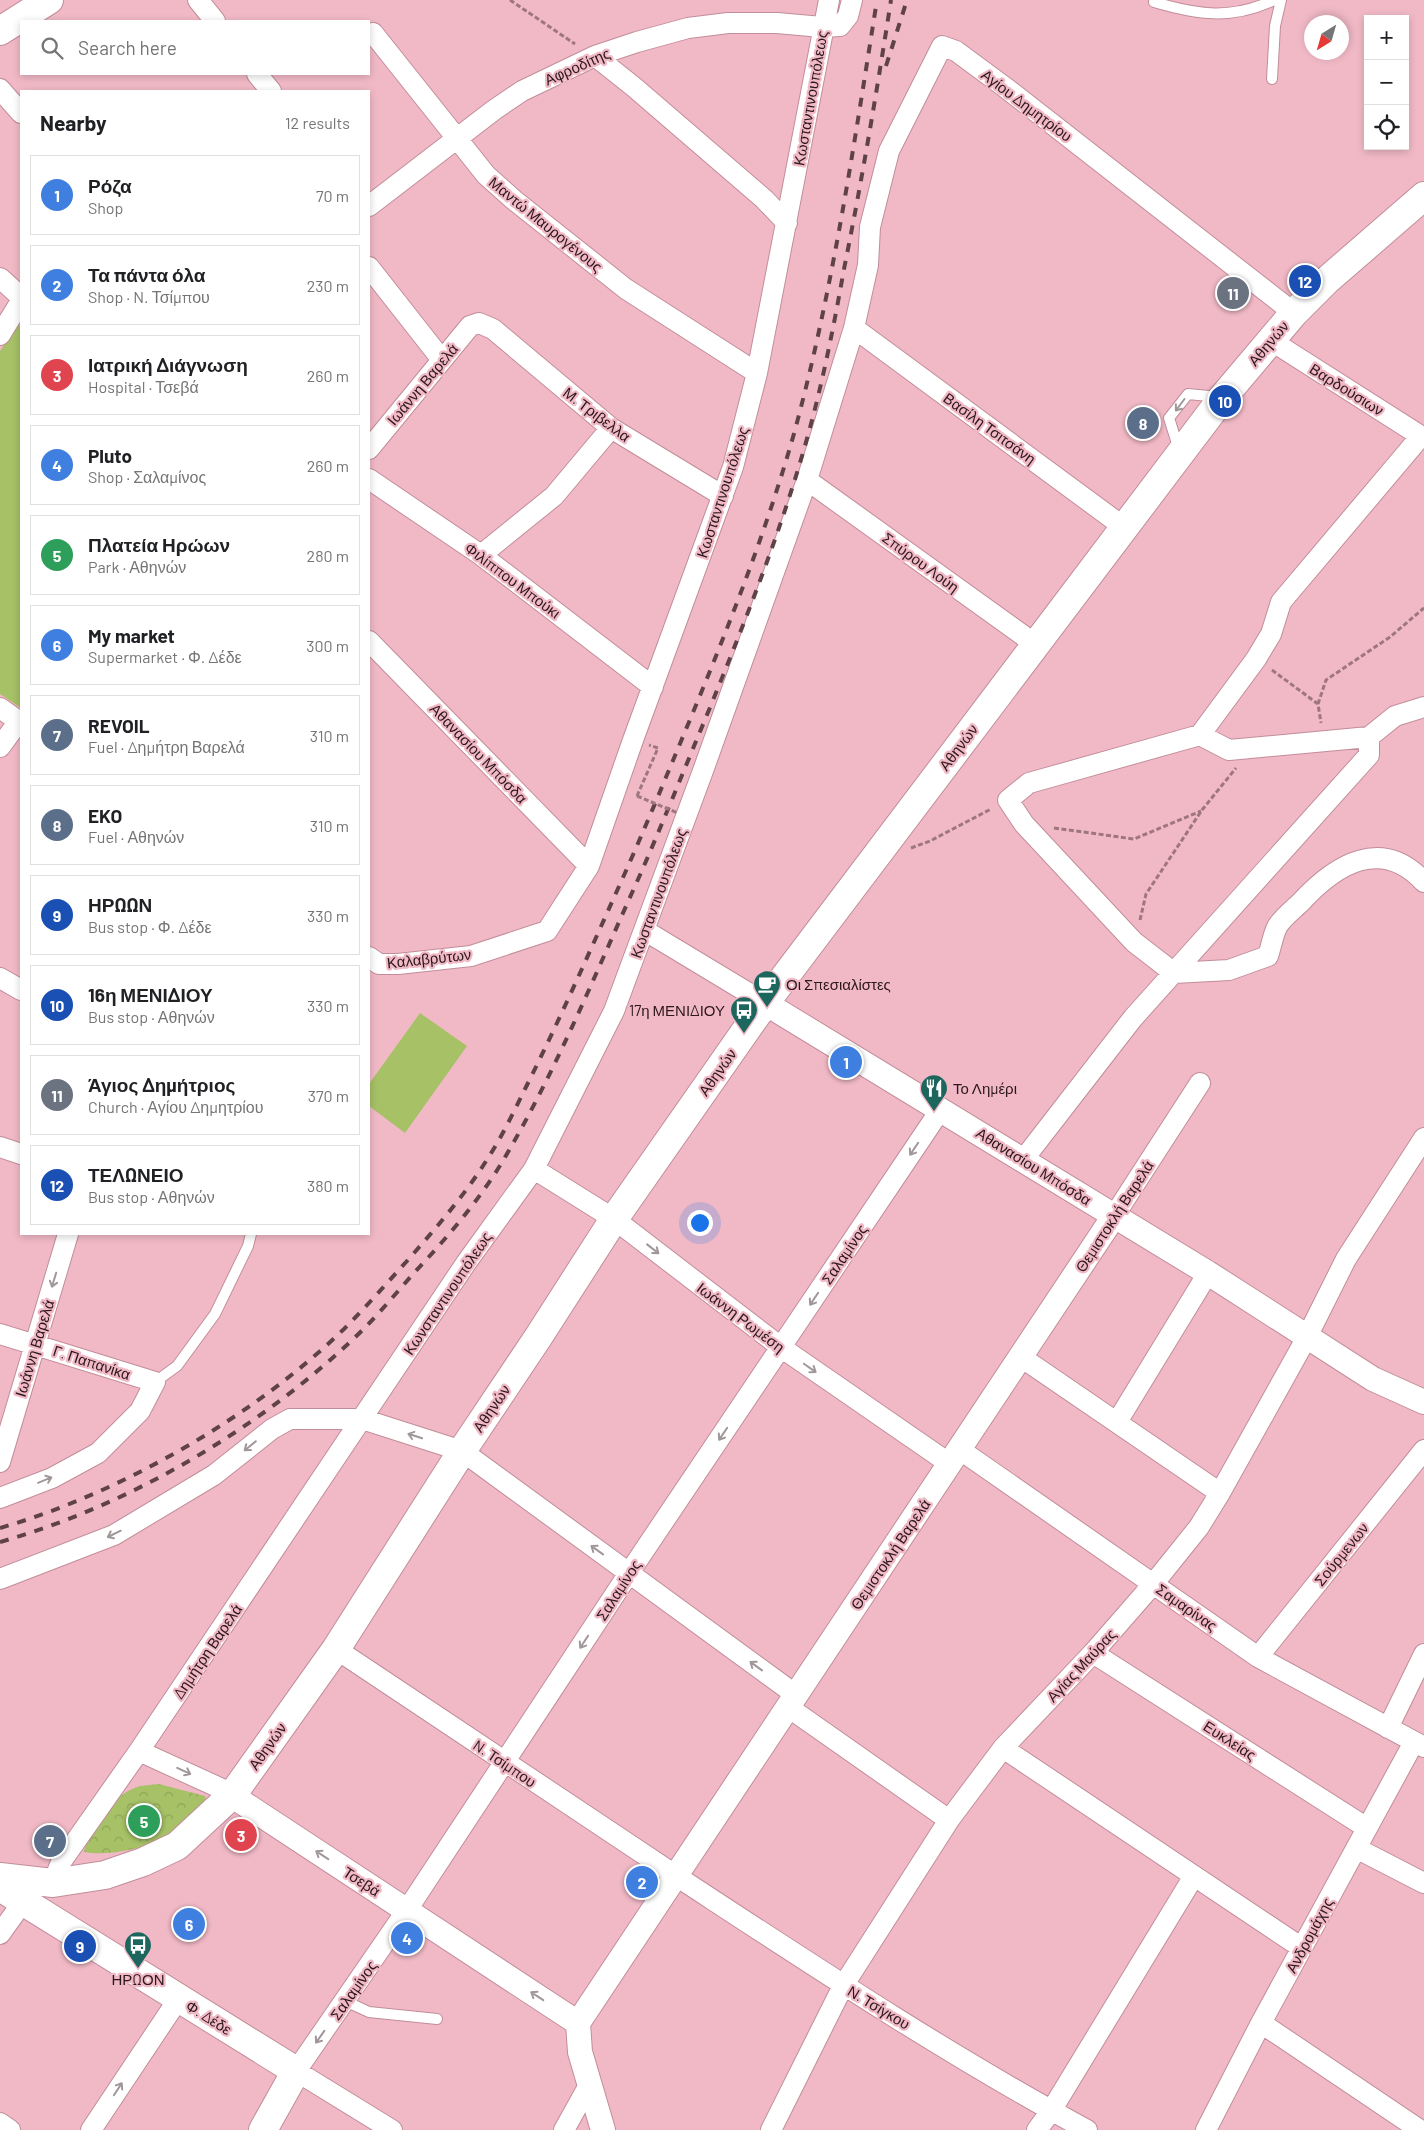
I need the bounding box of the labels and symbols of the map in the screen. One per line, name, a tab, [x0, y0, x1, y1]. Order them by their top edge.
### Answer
north arrow	[1304, 15, 1349, 60]
street label: Κωσταντινουπόλεως	[789, 29, 831, 167]
street label: Αφροδίτης	[541, 44, 613, 88]
street label: Αγίου Δημητρίου	[978, 65, 1076, 145]
street label: Μαντώ Μαυρογένους	[486, 173, 606, 275]
pin: 12	[1289, 262, 1321, 300]
pin: 11	[1217, 274, 1249, 312]
street label: Αθηνών	[1244, 317, 1292, 369]
street label: Ιωάννη Βαρελά	[383, 339, 461, 428]
street label: Βαρδούσιων	[1307, 359, 1387, 419]
pin: 10	[1209, 382, 1241, 420]
street label: Μ. Τριβελλα	[560, 383, 634, 445]
street label: Βασίλη Τσιτσάνη	[940, 388, 1040, 468]
one-way arrow	[1174, 398, 1185, 411]
pin: 8	[1127, 404, 1159, 442]
street label: Κωσταντινουπόλεως	[692, 424, 752, 560]
street label: Σπύρου Λούη	[879, 528, 963, 596]
street label: Φιλίππου Μπούκι	[462, 538, 564, 622]
street label: Αθανασίου Μπόσδα	[427, 699, 532, 807]
street label: Αθηνών	[935, 720, 981, 774]
street label: Κωσταντινουπόλεως	[626, 826, 690, 960]
street label: Καλαβρύτων	[386, 945, 472, 971]
cafe icon: Οι Σπεσιαλίστες	[752, 969, 782, 1008]
place label: Οι Σπεσιαλίστες	[786, 975, 891, 993]
bus stop icon: 17η ΜΕΝΙΔΙΟΥ	[729, 995, 759, 1034]
place label: 17η ΜΕΝΙΔΙΟΥ	[629, 1001, 725, 1019]
pin: 1	[830, 1043, 862, 1081]
street label: Αθηνών	[694, 1045, 740, 1099]
restaurant icon: Το Λημέρι	[919, 1073, 949, 1112]
place label: Το Λημέρι	[953, 1079, 1017, 1097]
street label: Αθανασίου Μπόσδα	[973, 1123, 1095, 1209]
one-way arrow	[909, 1142, 919, 1156]
street label: Θεμιστοκλή Βαρελά	[1071, 1157, 1157, 1275]
your location	[687, 1210, 713, 1236]
street label: Σαλαμίνος	[817, 1221, 871, 1287]
street label: Κωνσταντινουπόλεως	[399, 1228, 495, 1358]
one-way arrow	[646, 1244, 660, 1254]
one-way arrow	[49, 1272, 59, 1288]
street label: Ιωάννη Ρωμέση	[694, 1278, 788, 1356]
one-way arrow	[809, 1292, 819, 1306]
street label: Ιωάννη Βαρελά	[11, 1297, 57, 1399]
street label: Γ. Παπανίκα	[51, 1341, 133, 1383]
one-way arrow	[803, 1363, 817, 1373]
street label: Αθηνών	[469, 1381, 513, 1435]
one-way arrow	[718, 1427, 728, 1441]
one-way arrow	[408, 1431, 424, 1440]
one-way arrow	[244, 1441, 257, 1452]
one-way arrow	[37, 1475, 52, 1485]
street label: Θεμιστοκλή Βαρελά	[846, 1495, 934, 1613]
street label: Σούρμενων	[1310, 1519, 1372, 1589]
one-way arrow	[107, 1530, 122, 1539]
one-way arrow	[590, 1545, 604, 1555]
street label: Σαλαμίνος	[592, 1556, 644, 1624]
street label: Σαμαρίνας	[1153, 1580, 1221, 1634]
street label: Δημήτρη Βαρελά	[169, 1600, 245, 1702]
street label: Αγίας Μαύρας	[1043, 1625, 1119, 1705]
one-way arrow	[579, 1634, 589, 1648]
one-way arrow	[750, 1661, 763, 1672]
street label: Ευκλείας	[1200, 1716, 1260, 1764]
street label: Αθηνών	[244, 1719, 290, 1773]
street label: N. Τσίμπου	[470, 1735, 540, 1791]
one-way arrow	[176, 1767, 191, 1776]
pin: 5	[128, 1802, 160, 1840]
pin: 3	[225, 1816, 257, 1854]
pin: 7	[34, 1822, 66, 1860]
one-way arrow	[316, 1850, 330, 1860]
street label: Τσεβά	[340, 1862, 384, 1900]
pin: 2	[626, 1863, 658, 1901]
street label: Ανδρομάχης	[1282, 1894, 1336, 1976]
pin: 6	[173, 1905, 205, 1943]
pin: 4	[391, 1919, 423, 1957]
pin: 9	[64, 1927, 96, 1965]
bus stop icon: ΗΡΩΟΝ	[123, 1930, 153, 1969]
street label: Σαλαμίνος	[326, 1957, 380, 2023]
place label: ΗΡΩΟΝ	[112, 1970, 164, 1988]
street label: Ν. Τσίγκου	[845, 1981, 913, 2033]
one-way arrow	[531, 1991, 545, 2001]
street label: Φ. Δέδε	[183, 1996, 235, 2038]
one-way arrow	[315, 2030, 325, 2044]
one-way arrow	[113, 2083, 123, 2097]

